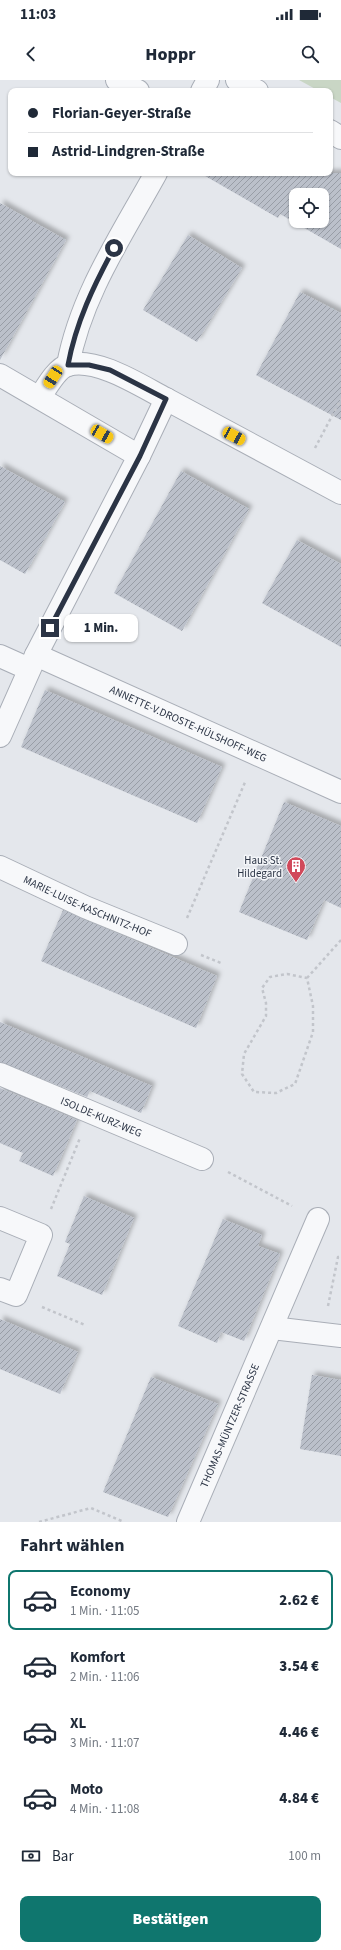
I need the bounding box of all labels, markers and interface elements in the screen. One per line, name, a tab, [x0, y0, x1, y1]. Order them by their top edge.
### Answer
text: 11:03	[20, 4, 56, 25]
text: Hoppr	[145, 42, 196, 67]
icon: back	[20, 43, 42, 65]
icon: search	[299, 43, 321, 65]
text: Florian-Geyer-Straße	[52, 103, 191, 124]
text: Astrid-Lindgren-Straße	[52, 141, 205, 162]
map controls	[289, 188, 329, 228]
button: locate	[289, 188, 329, 228]
route start	[105, 239, 123, 257]
car	[41, 364, 65, 390]
car	[89, 423, 115, 445]
car	[221, 425, 247, 447]
callout: 1 Min.	[64, 614, 138, 642]
route end	[41, 619, 59, 637]
text: 1 Min.	[84, 619, 118, 637]
street label: ANNETTE-V.DROSTE-HÜLSHOFF-WEG	[107, 682, 270, 765]
place label: Haus St. Hildegard	[237, 853, 282, 881]
building icon: Haus St. Hildegard	[285, 855, 307, 883]
street label: MARIE-LUISE-KASCHNITZ-HOF	[21, 872, 154, 941]
street label: ISOLDE-KURZ-WEG	[58, 1093, 145, 1141]
street label: THOMAS-MÜNTZER-STRASSE	[196, 1361, 263, 1490]
text: Fahrt wählen	[20, 1533, 125, 1558]
text: Economy	[70, 1581, 131, 1602]
icon: car	[22, 1582, 58, 1618]
text: 2.62 €	[279, 1590, 319, 1611]
text: 1 Min. · 11:05	[70, 1602, 140, 1620]
text: Komfort	[70, 1647, 125, 1668]
icon: car	[22, 1648, 58, 1684]
text: 3.54 €	[279, 1656, 319, 1677]
text: 2 Min. · 11:06	[70, 1668, 140, 1686]
text: XL	[70, 1713, 86, 1734]
icon: car	[22, 1714, 58, 1750]
text: 4.46 €	[279, 1722, 319, 1743]
text: 3 Min. · 11:07	[70, 1734, 140, 1752]
text: Moto	[70, 1779, 103, 1800]
icon: car	[22, 1780, 58, 1816]
text: 4.84 €	[279, 1788, 319, 1809]
text: 4 Min. · 11:08	[70, 1800, 140, 1818]
icon: cash	[20, 1845, 42, 1867]
text: Bar	[52, 1846, 74, 1867]
text: 100 m	[288, 1847, 321, 1865]
button: Bestätigen	[20, 1896, 321, 1942]

